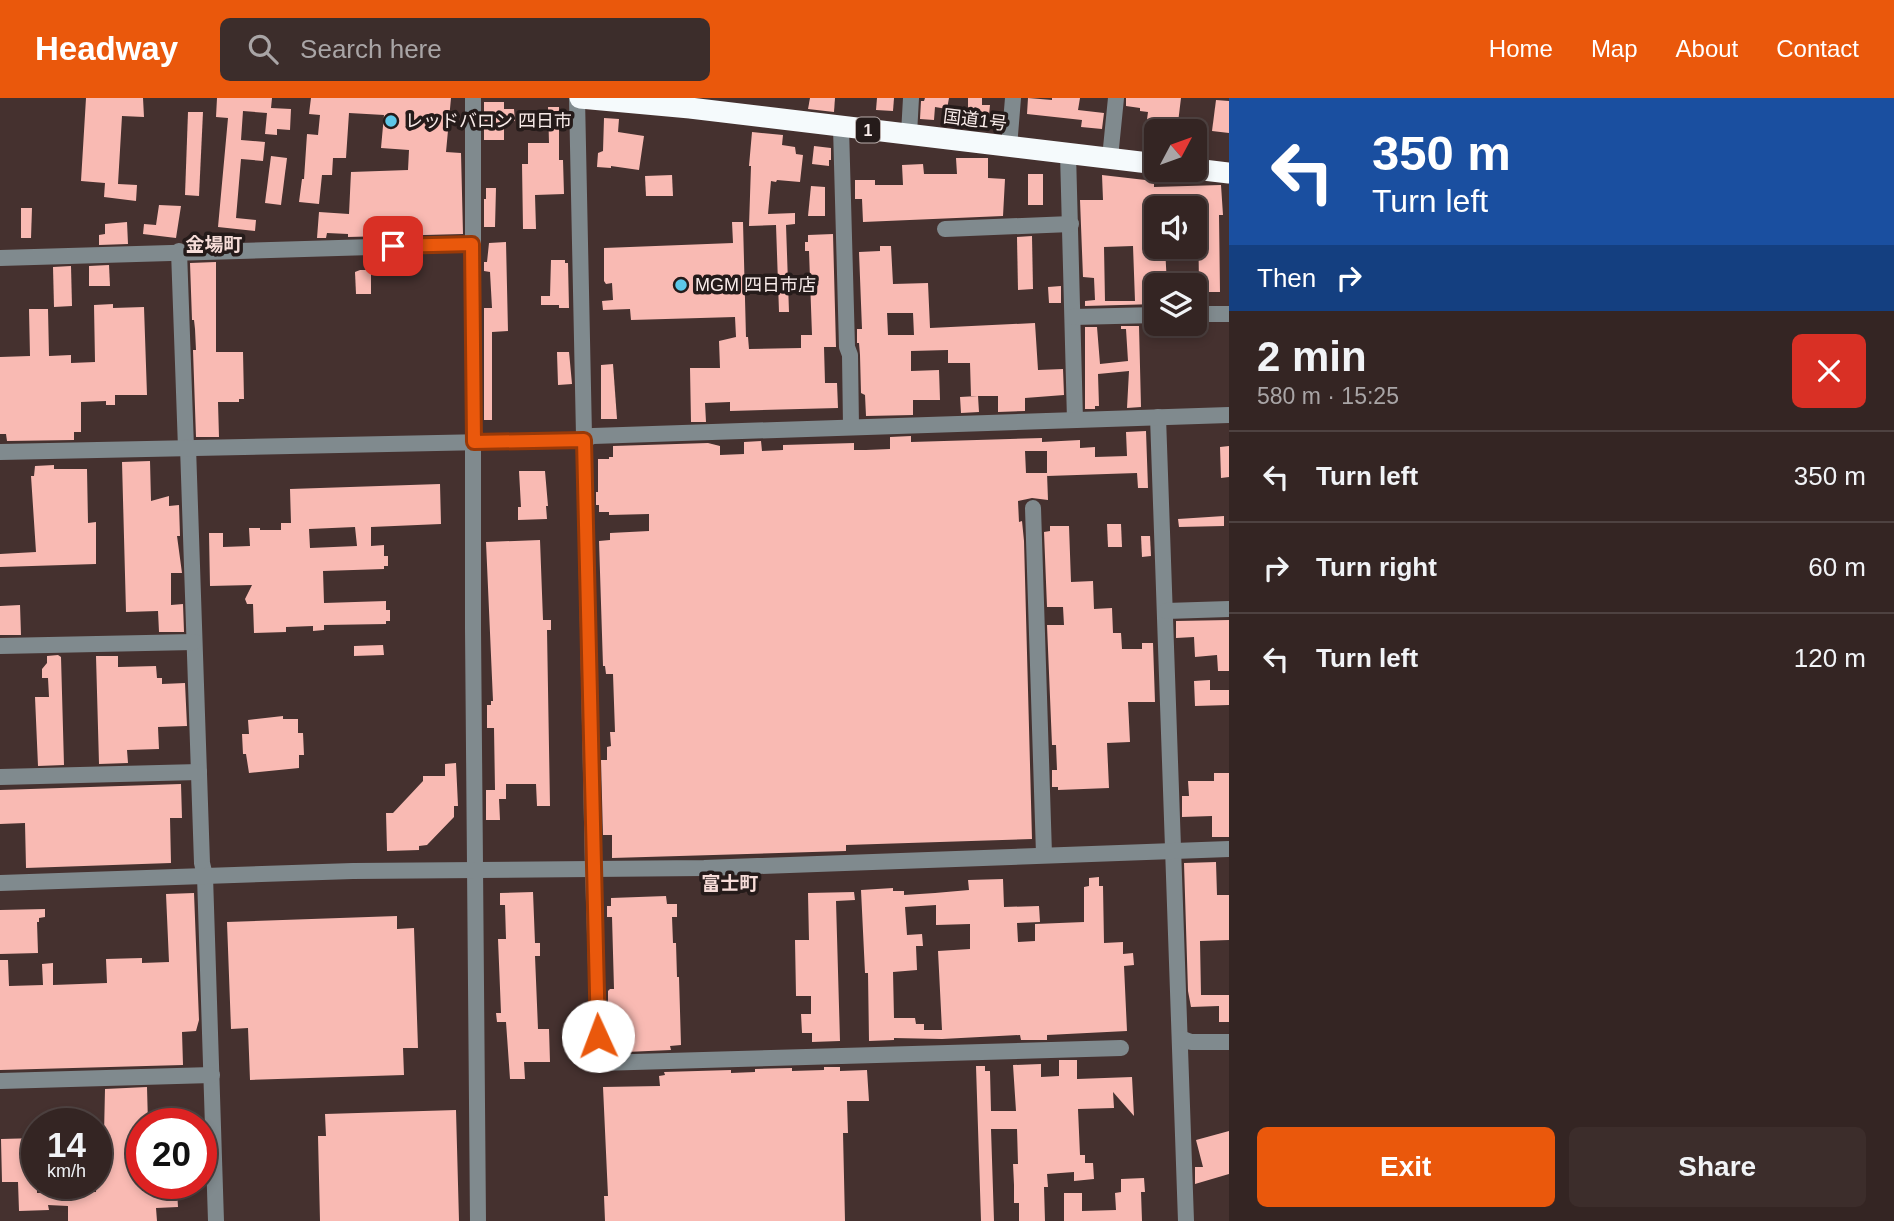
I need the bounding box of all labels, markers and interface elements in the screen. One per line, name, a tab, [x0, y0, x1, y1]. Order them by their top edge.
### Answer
search box	[220, 18, 710, 81]
text: Headway	[35, 30, 178, 67]
icon: search	[244, 30, 282, 68]
text: Search here	[300, 34, 442, 64]
text: Home	[1489, 35, 1553, 62]
text: Map	[1591, 35, 1638, 62]
text: About	[1676, 35, 1738, 62]
text: Contact	[1776, 35, 1859, 62]
street label: 国道1号	[942, 106, 1008, 134]
place label: レッドバロン 四日市	[405, 111, 572, 131]
marker: レッドバロン 四日市	[383, 113, 399, 129]
road number: 1	[856, 118, 880, 142]
north arrow	[1144, 119, 1208, 182]
map controls	[1144, 119, 1207, 336]
icon: left	[1257, 126, 1348, 217]
text: 350 m	[1372, 126, 1511, 180]
text: Turn left	[1372, 183, 1488, 219]
button: sound	[1144, 196, 1207, 259]
pin	[363, 216, 423, 276]
icon: arrive	[374, 227, 412, 265]
district label: 金場町	[185, 234, 243, 255]
icon: right	[1330, 259, 1368, 297]
text: Then	[1257, 263, 1316, 293]
button: layers	[1144, 273, 1207, 336]
place label: MGM 四日市店	[695, 275, 816, 295]
marker: MGM 四日市店	[673, 277, 689, 293]
text: 2 min	[1257, 333, 1367, 380]
button: close	[1792, 334, 1866, 408]
text: 580 m · 15:25	[1257, 383, 1399, 409]
icon: left	[1257, 458, 1295, 496]
text: Turn left	[1316, 461, 1418, 491]
text: 350 m	[1794, 461, 1866, 491]
icon: right	[1257, 549, 1295, 587]
text: Turn right	[1316, 552, 1437, 582]
text: 60 m	[1808, 552, 1866, 582]
icon: left	[1257, 640, 1295, 678]
text: Turn left	[1316, 643, 1418, 673]
text: 120 m	[1794, 643, 1866, 673]
district label: 富士町	[701, 873, 759, 894]
position arrow	[561, 999, 635, 1073]
speed limit sign: 20	[126, 1108, 217, 1199]
text: 14	[47, 1125, 86, 1164]
button: Exit	[1257, 1127, 1555, 1207]
button: Share	[1569, 1127, 1866, 1207]
text: km/h	[47, 1161, 86, 1181]

